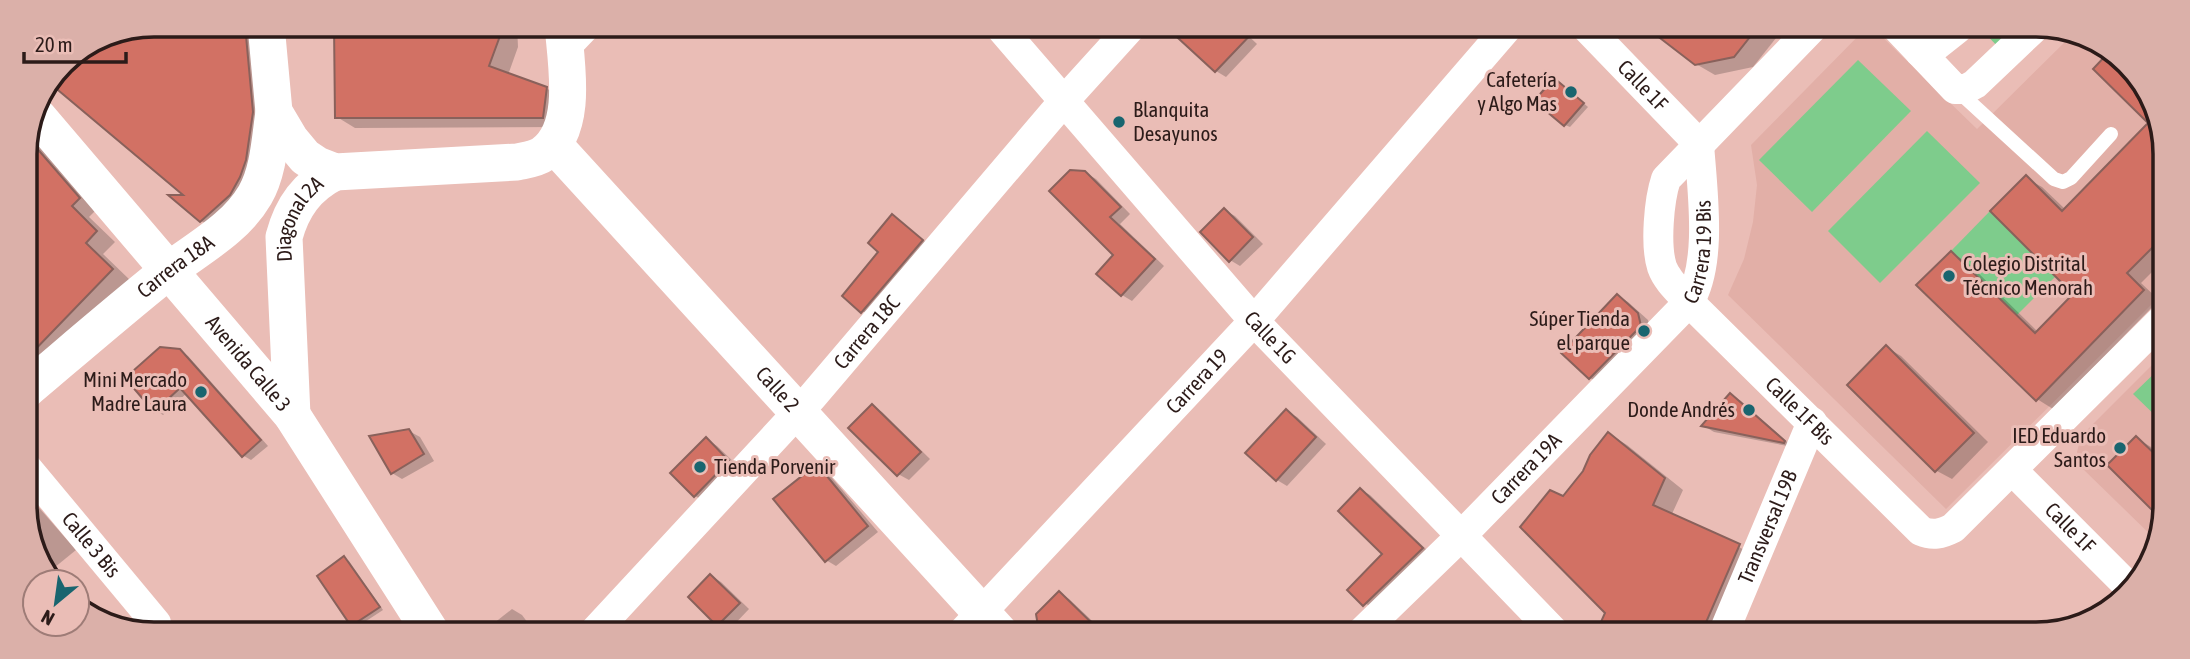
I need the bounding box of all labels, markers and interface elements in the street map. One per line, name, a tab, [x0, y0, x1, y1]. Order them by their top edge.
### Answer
scale bar	[24, 21, 126, 65]
text: 20 m	[35, 32, 73, 56]
street label: Calle 1F	[1613, 55, 1673, 115]
place label: Cafetería y Algo Mas	[1477, 67, 1557, 115]
marker: Cafetería y Algo Mas	[1563, 84, 1579, 100]
place label: Blanquita Desayunos	[1133, 97, 1218, 145]
marker: Blanquita Desayunos	[1111, 114, 1127, 130]
street label: Diagonal 2A	[271, 170, 328, 262]
street label: Carrera 19 Bis	[1677, 200, 1715, 307]
street label: Carrera 18A	[132, 229, 219, 302]
place label: Colegio Distrital Técnico Menorah	[1963, 251, 2093, 299]
marker: Colegio Distrital Técnico Menorah	[1941, 268, 1957, 284]
street label: Carrera 18C	[828, 290, 905, 373]
street label: Calle 1G	[1240, 306, 1301, 368]
place label: Súper Tienda el parque	[1529, 306, 1630, 354]
street label: Avenida Calle 3	[201, 310, 296, 416]
marker: Súper Tienda el parque	[1636, 323, 1652, 339]
street label: Carrera 19	[1161, 344, 1232, 418]
street label: Calle 2	[751, 361, 805, 416]
place label: Mini Mercado Madre Laura	[83, 367, 187, 415]
street label: Calle 1F Bis	[1761, 372, 1839, 449]
marker: Mini Mercado Madre Laura	[193, 384, 209, 400]
place label: Donde Andrés	[1627, 397, 1735, 421]
marker: Donde Andrés	[1741, 402, 1757, 418]
place label: IED Eduardo Santos	[2012, 423, 2106, 471]
street label: Carrera 19A	[1486, 427, 1566, 509]
marker: IED Eduardo Santos	[2112, 440, 2128, 456]
place label: Tienda Porvenir	[714, 454, 836, 478]
marker: Tienda Porvenir	[692, 459, 708, 475]
street label: Transversal 19B	[1733, 466, 1801, 587]
street label: Calle 1F	[2041, 497, 2101, 558]
street label: Calle 3 Bis	[58, 507, 126, 582]
north arrow	[21, 568, 91, 638]
text: N	[38, 606, 58, 630]

